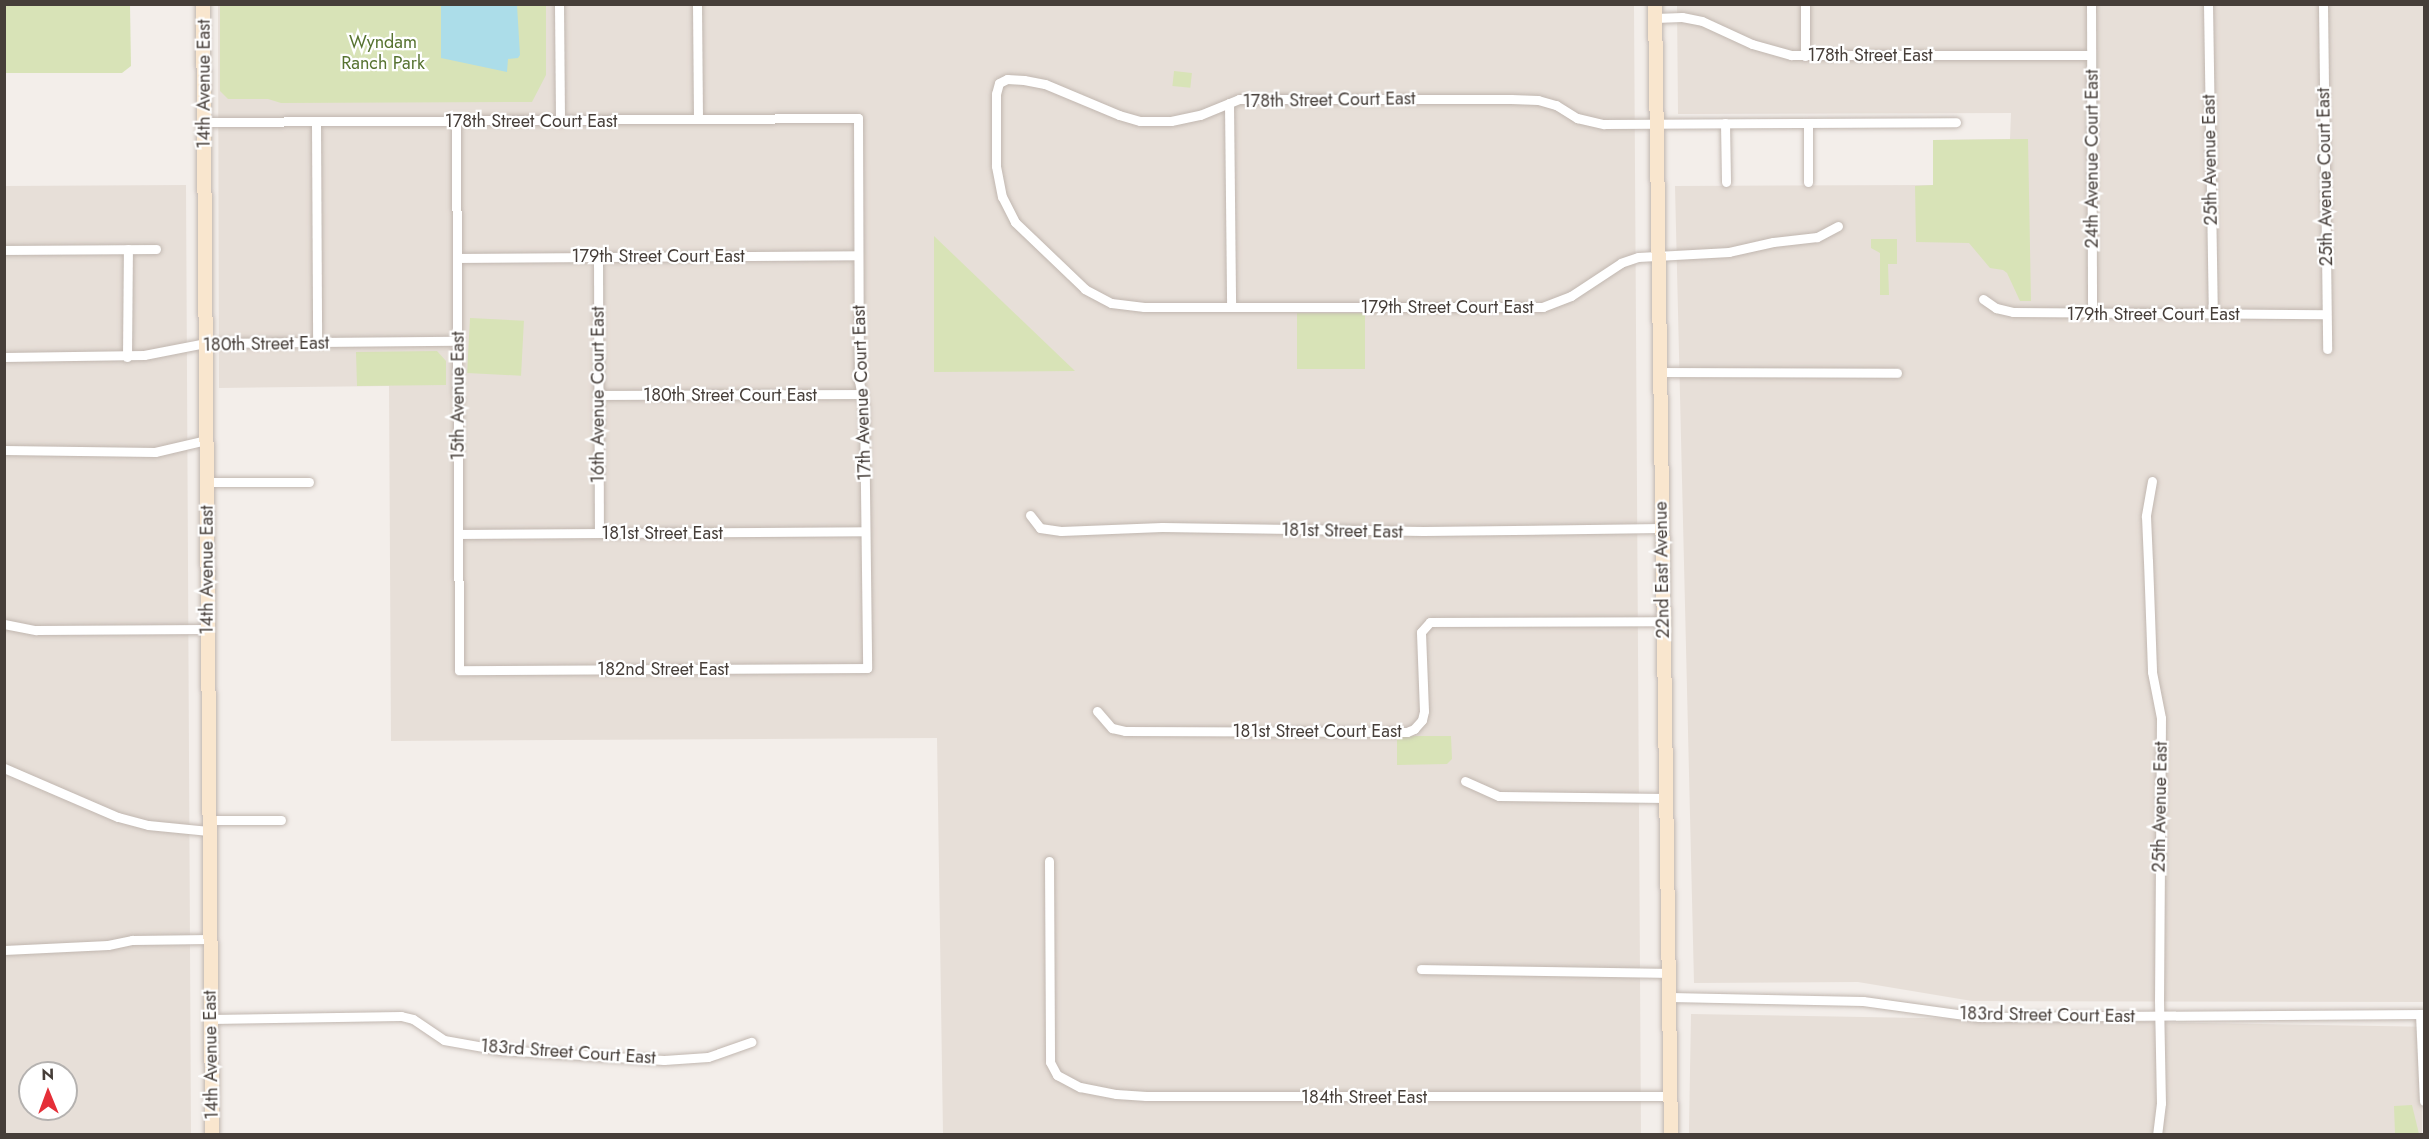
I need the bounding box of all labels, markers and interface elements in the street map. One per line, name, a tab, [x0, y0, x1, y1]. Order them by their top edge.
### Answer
street label: 14th Avenue East	[193, 19, 215, 149]
park label: Wyndam Ranch Park	[341, 32, 425, 74]
street label: 178th Street East	[1807, 44, 1933, 66]
street label: 24th Avenue Court East	[2081, 69, 2103, 249]
street label: 25th Avenue Court East	[2313, 87, 2337, 267]
street label: 178th Street Court East	[1243, 88, 1415, 112]
street label: 25th Avenue East	[2198, 94, 2222, 226]
street label: 178th Street Court East	[445, 110, 617, 132]
street label: 179th Street Court East	[571, 245, 745, 267]
street label: 179th Street Court East	[1360, 296, 1534, 318]
street label: 179th Street Court East	[2066, 303, 2240, 325]
street label: 17th Avenue Court East	[848, 305, 876, 481]
street label: 16th Avenue Court East	[587, 307, 609, 483]
street label: 15th Avenue East	[447, 331, 469, 461]
street label: 180th Street East	[203, 332, 329, 356]
street label: 180th Street Court East	[643, 384, 817, 406]
street label: 22nd East Avenue	[1650, 501, 1674, 639]
street label: 14th Avenue East	[196, 505, 218, 635]
street label: 181st Street East	[1281, 519, 1403, 543]
street label: 181st Street East	[601, 522, 723, 544]
street label: 182nd Street East	[597, 658, 729, 680]
street label: 181st Street Court East	[1233, 720, 1401, 742]
street label: 25th Avenue East	[2148, 741, 2172, 873]
street label: 14th Avenue East	[199, 990, 223, 1120]
street label: 183rd Street Court East	[1959, 1003, 2135, 1027]
street label: 183rd Street Court East	[480, 1035, 656, 1069]
north arrow	[18, 1061, 78, 1121]
text: N	[41, 1063, 54, 1086]
street label: 184th Street East	[1301, 1086, 1427, 1108]

